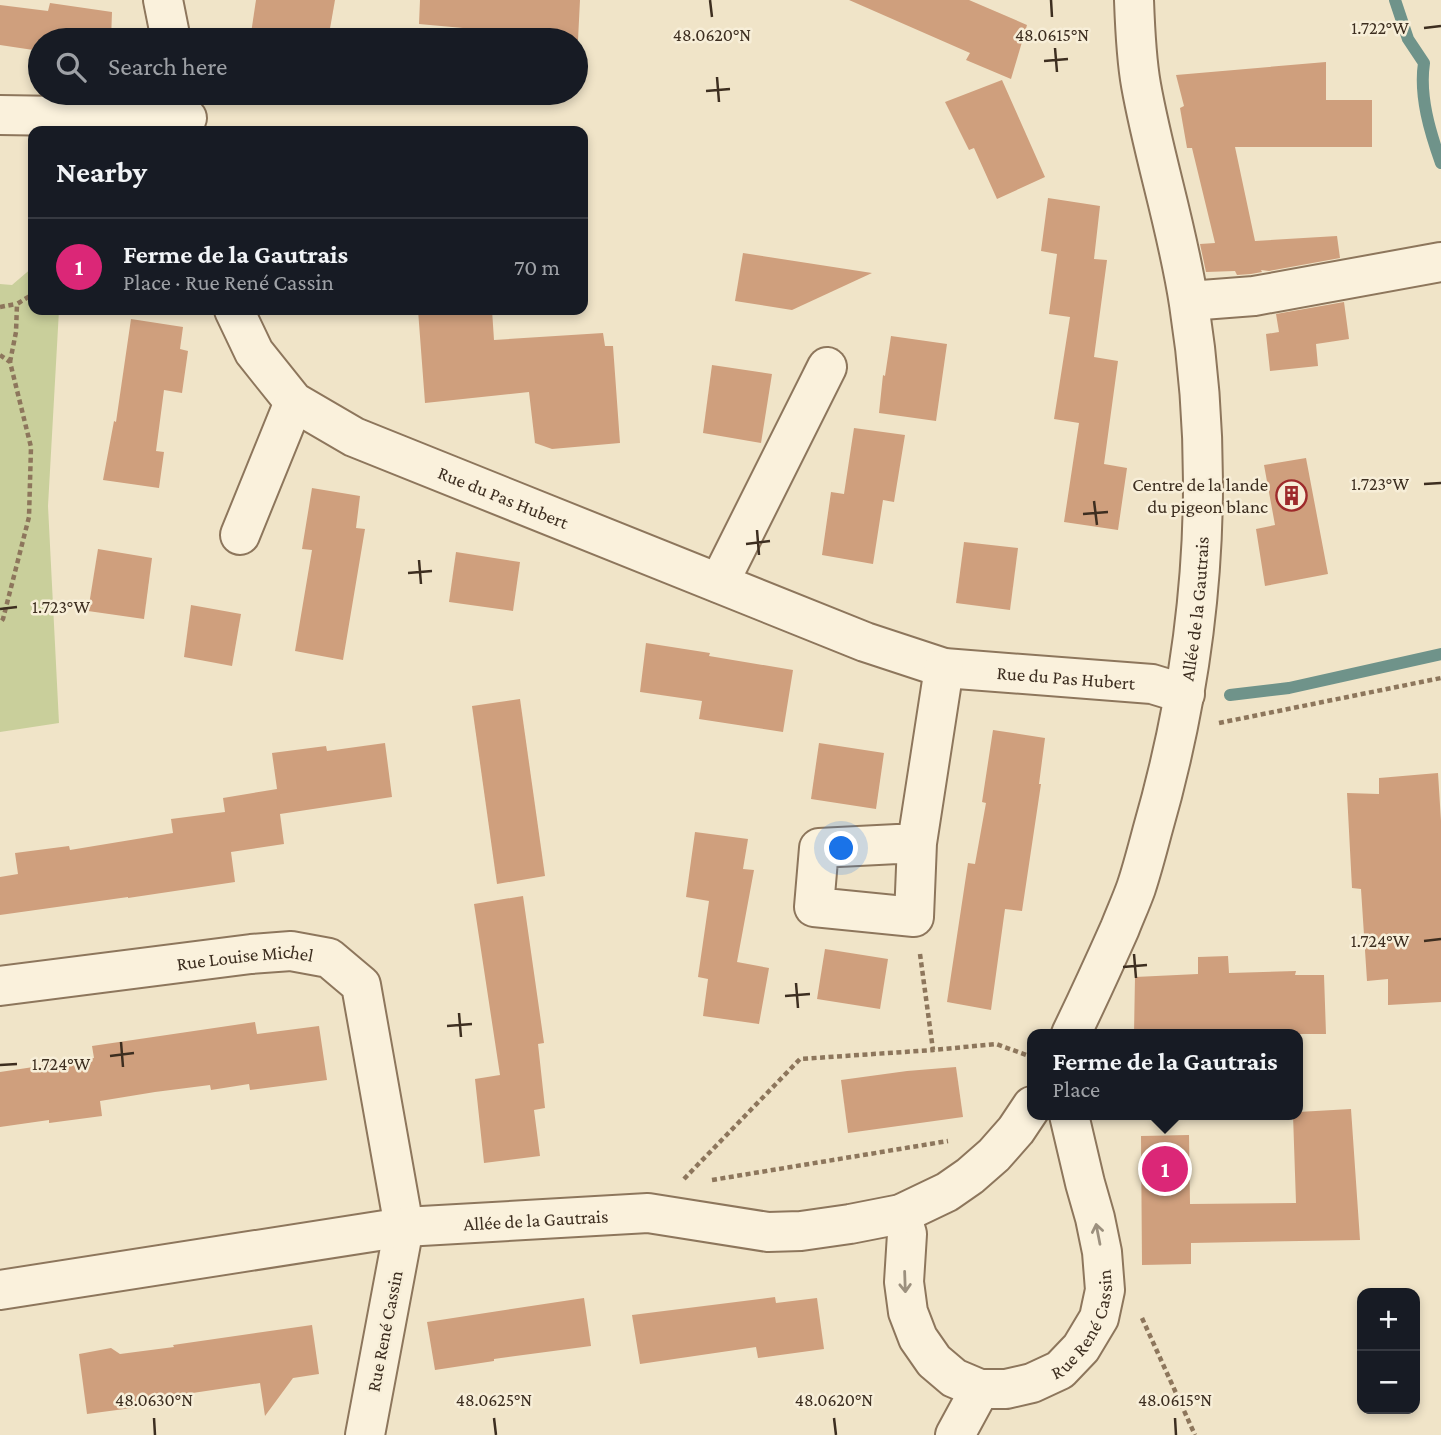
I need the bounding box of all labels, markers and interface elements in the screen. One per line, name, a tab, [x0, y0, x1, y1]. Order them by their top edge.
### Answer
text: 1.722°W	[1351, 18, 1409, 38]
text: 48.0620°N	[673, 25, 751, 45]
text: 48.0615°N	[1015, 25, 1089, 45]
search box	[28, 28, 588, 105]
icon: search	[52, 48, 90, 86]
text: Search here	[108, 52, 227, 81]
text: Nearby	[56, 155, 147, 188]
text: Ferme de la Gautrais	[123, 240, 348, 269]
text: 1	[75, 254, 83, 280]
text: 70 m	[514, 254, 560, 280]
text: Place · Rue René Cassin	[123, 269, 334, 295]
street label: Rue du Pas Hubert	[435, 462, 572, 533]
place label: Centre de la lande du pigeon blanc	[1132, 474, 1268, 517]
text: 1.723°W	[1351, 474, 1409, 494]
building icon: Centre de la lande du pigeon blanc	[1274, 478, 1308, 512]
street label: Allée de la Gautrais	[1177, 536, 1213, 682]
text: 1.723°W	[32, 597, 90, 617]
street label: Rue du Pas Hubert	[996, 662, 1137, 694]
your location	[824, 831, 858, 865]
text: 1.724°W	[1351, 931, 1410, 951]
street label: Rue Louise Michel	[175, 941, 315, 974]
popup	[1027, 1029, 1303, 1120]
text: Ferme de la Gautrais	[1052, 1047, 1278, 1076]
text: 1.724°W	[32, 1054, 91, 1074]
text: Place	[1052, 1076, 1100, 1102]
pin: 1	[1142, 1143, 1188, 1195]
street label: Allée de la Gautrais	[463, 1205, 609, 1235]
one-way arrow	[1091, 1223, 1105, 1246]
street label: Rue René Cassin	[362, 1269, 407, 1393]
street label: Rue René Cassin	[1048, 1269, 1116, 1384]
one-way arrow	[899, 1270, 912, 1293]
map controls	[1357, 1288, 1420, 1414]
button: +	[1357, 1288, 1420, 1351]
button: −	[1357, 1351, 1420, 1414]
text: 48.0630°N	[115, 1390, 193, 1410]
text: 48.0625°N	[456, 1390, 532, 1410]
text: 48.0620°N	[795, 1390, 873, 1410]
text: 48.0615°N	[1138, 1390, 1212, 1410]

